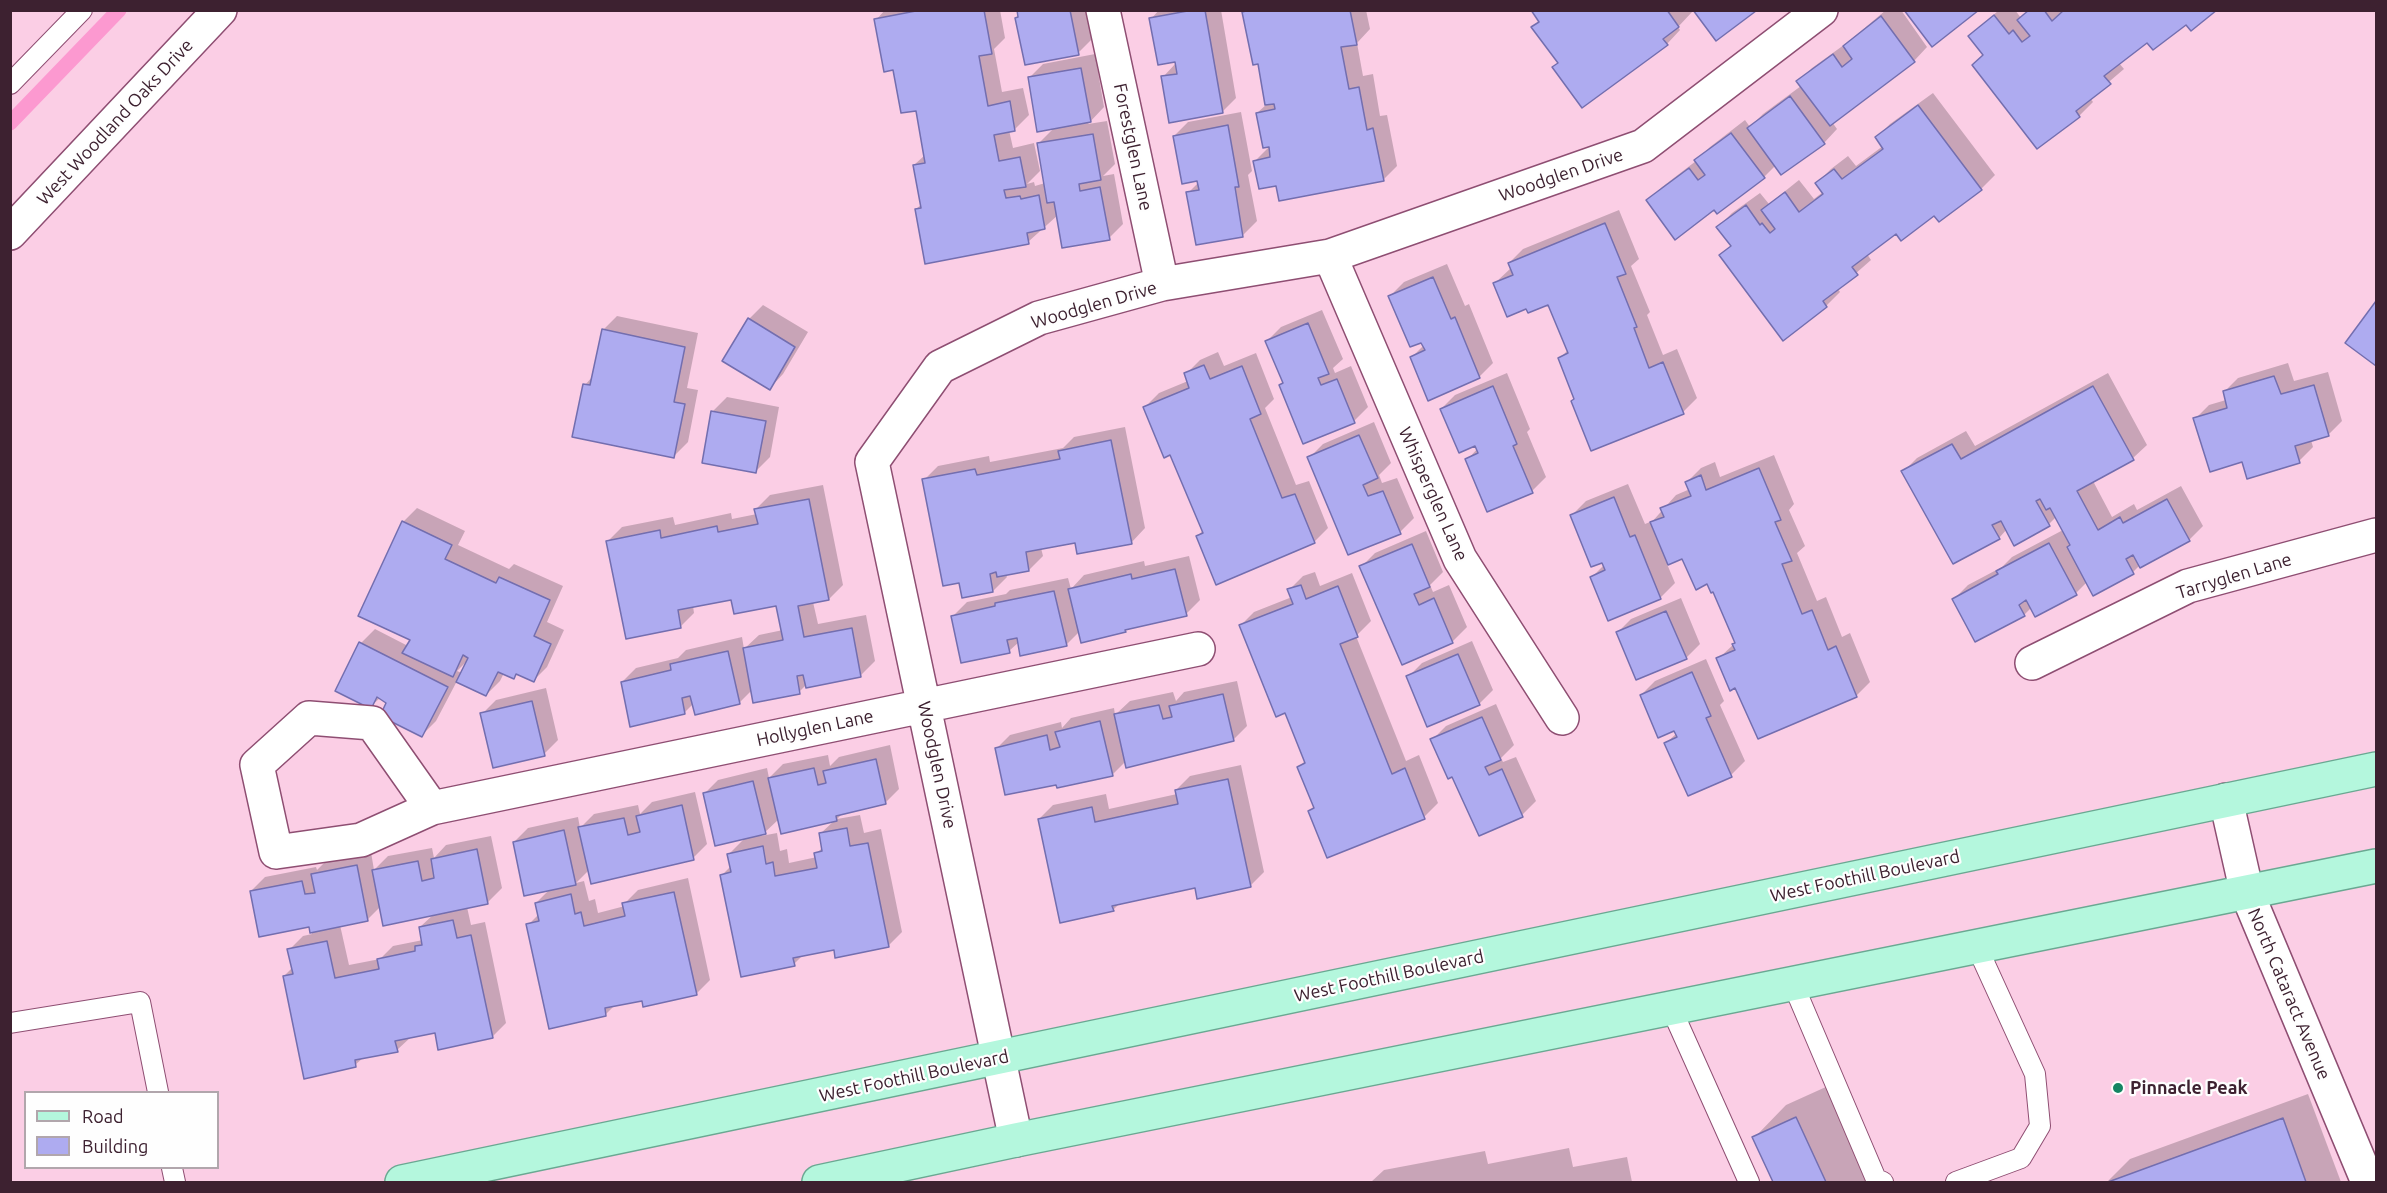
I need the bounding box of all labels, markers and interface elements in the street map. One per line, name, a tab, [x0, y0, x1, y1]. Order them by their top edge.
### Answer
street label: West Woodland Oaks Drive	[32, 35, 198, 209]
street label: Forestglen Lane	[1109, 81, 1157, 213]
street label: Woodglen Drive	[1496, 144, 1626, 206]
street label: Woodglen Drive	[1029, 277, 1159, 333]
street label: Whisperglen Lane	[1394, 424, 1472, 564]
street label: Tarryglen Lane	[2174, 548, 2294, 604]
street label: Woodglen Drive	[913, 699, 961, 831]
street label: Hollyglen Lane	[754, 705, 876, 751]
street label: West Foothill Boulevard	[1768, 845, 1962, 907]
street label: North Cataract Avenue	[2243, 905, 2335, 1083]
street label: West Foothill Boulevard	[1292, 945, 1486, 1007]
street label: West Foothill Boulevard	[817, 1045, 1011, 1107]
place label: Pinnacle Peak	[2130, 1077, 2247, 1099]
marker: Pinnacle Peak	[2111, 1081, 2125, 1095]
legend	[24, 1091, 219, 1169]
text: Road	[82, 1106, 124, 1126]
text: Building	[82, 1136, 148, 1156]

